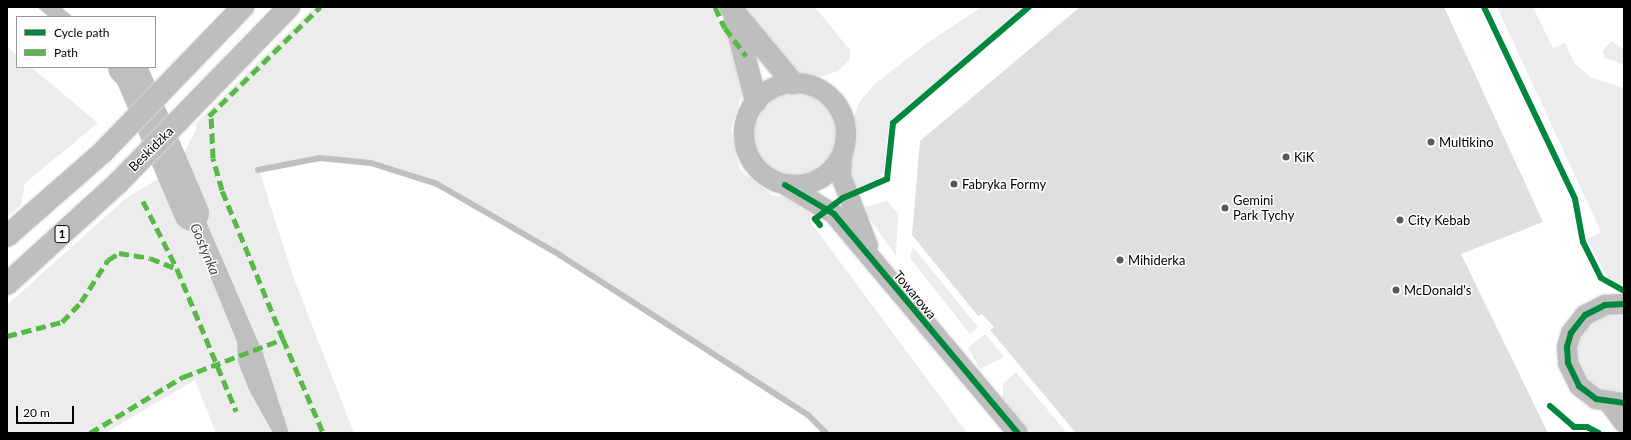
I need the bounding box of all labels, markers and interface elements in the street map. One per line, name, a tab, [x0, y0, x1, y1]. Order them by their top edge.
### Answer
legend	[16, 16, 156, 68]
text: Cycle path	[54, 25, 109, 40]
text: Path	[54, 45, 78, 60]
street label: Beskidzka	[125, 123, 177, 175]
place label: Multikino	[1439, 134, 1494, 150]
marker: Multikino	[1426, 137, 1436, 147]
place label: KiK	[1294, 149, 1314, 165]
marker: KiK	[1281, 152, 1291, 162]
place label: Fabryka Formy	[962, 176, 1046, 192]
marker: Fabryka Formy	[949, 179, 959, 189]
place label: Gemini Park Tychy	[1233, 193, 1295, 224]
marker: Gemini Park Tychy	[1220, 203, 1230, 213]
place label: City Kebab	[1408, 212, 1470, 228]
marker: City Kebab	[1395, 215, 1405, 225]
water label: Gostynka	[187, 220, 223, 278]
road number: 1	[54, 224, 70, 244]
place label: Mihiderka	[1128, 252, 1185, 268]
marker: Mihiderka	[1115, 255, 1125, 265]
street label: Towarowa	[890, 268, 940, 322]
place label: McDonald's	[1404, 282, 1471, 298]
marker: McDonald's	[1391, 285, 1401, 295]
scale bar	[18, 398, 76, 424]
text: 20 m	[23, 405, 50, 420]

